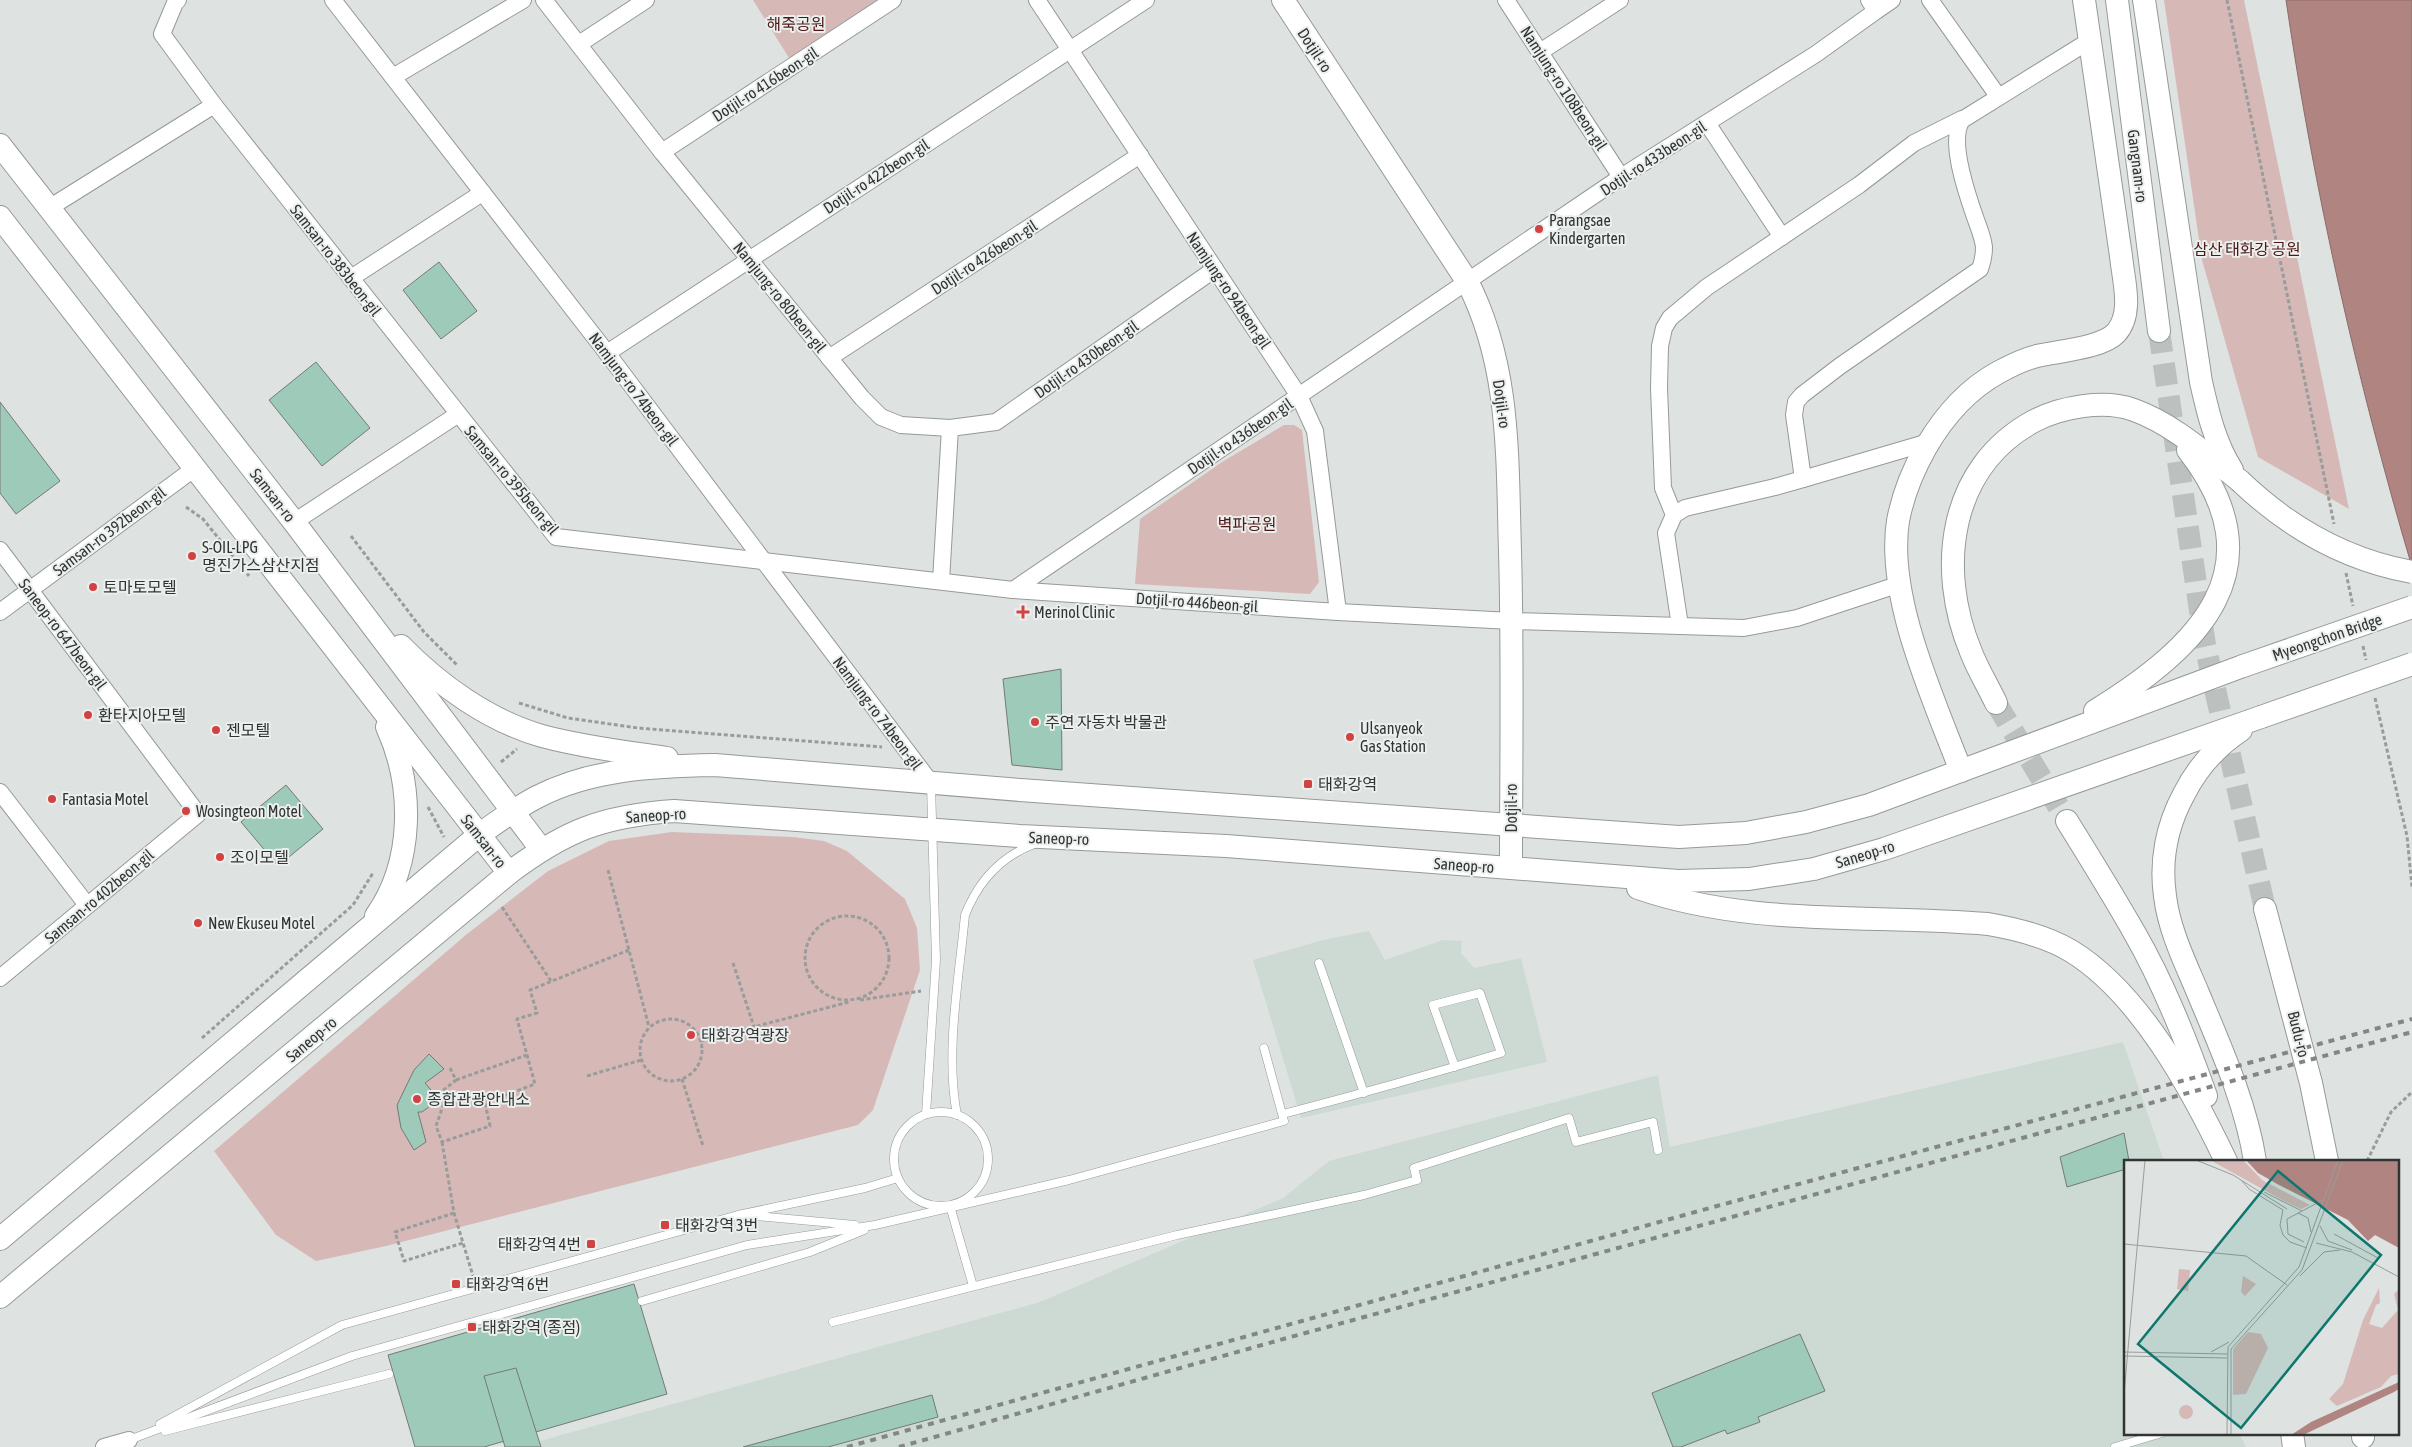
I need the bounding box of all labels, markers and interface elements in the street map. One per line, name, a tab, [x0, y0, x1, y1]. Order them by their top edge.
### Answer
park label: 해죽공원	[767, 15, 825, 33]
street label: Namjung-ro 108beon-gil	[1516, 23, 1611, 155]
street label: Dotjil-ro	[1293, 25, 1336, 76]
street label: Dotjil-ro 416beon-gil	[709, 43, 822, 126]
street label: Dotjil-ro 433beon-gil	[1597, 117, 1710, 200]
street label: Gangnam-ro	[2124, 128, 2151, 204]
street label: Dotjil-ro 422beon-gil	[820, 135, 933, 218]
street label: Samsan-ro 383beon-gil	[286, 201, 386, 320]
place label: Parangsae Kindergarten	[1549, 211, 1625, 248]
street label: Dotjil-ro 426beon-gil	[928, 216, 1041, 299]
marker: Parangsae Kindergarten	[1533, 223, 1545, 235]
street label: Namjung-ro 94beon-gil	[1182, 228, 1275, 353]
street label: Namjung-ro 80beon-gil	[729, 238, 831, 357]
park label: 삼산 태화강 공원	[2193, 240, 2301, 258]
street label: Dotjil-ro 430beon-gil	[1031, 316, 1143, 402]
street label: Namjung-ro 74beon-gil	[585, 329, 683, 450]
street label: Dotjil-ro	[1489, 379, 1514, 430]
street label: Dotjil-ro 436beon-gil	[1184, 394, 1297, 479]
street label: Samsan-ro 395beon-gil	[461, 422, 563, 539]
street label: Samsan-ro	[247, 465, 299, 525]
street label: Samsan-ro 392beon-gil	[49, 482, 170, 580]
park label: 벽파공원	[1218, 515, 1276, 533]
place label: S-OIL-LPG 명진가스삼산지점	[202, 538, 320, 574]
marker: S-OIL-LPG 명진가스삼산지점	[186, 550, 198, 562]
street label: Saneop-ro 647beon-gil	[15, 575, 111, 694]
place label: 토마토모텔	[103, 578, 177, 596]
marker: 토마토모텔	[87, 581, 99, 593]
street label: Dotjil-ro 446beon-gil	[1135, 589, 1259, 616]
place label: Merinol Clinic	[1034, 603, 1115, 621]
marker: Merinol Clinic	[1016, 605, 1030, 619]
street label: Myeongchon Bridge	[2270, 610, 2384, 665]
street label: Namjung-ro 74beon-gil	[829, 653, 927, 774]
place label: 환타지아모텔	[98, 706, 186, 724]
marker: 환타지아모텔	[82, 709, 94, 721]
place label: 주연 자동차 박물관	[1045, 713, 1167, 731]
marker: 주연 자동차 박물관	[1029, 716, 1041, 728]
place label: Ulsanyeok Gas Station	[1360, 719, 1426, 755]
place label: 젠모텔	[226, 721, 270, 739]
marker: 젠모텔	[210, 724, 222, 736]
marker: Ulsanyeok Gas Station	[1344, 731, 1356, 743]
place label: 태화강역	[1318, 775, 1377, 793]
marker: 태화강역	[1302, 778, 1314, 790]
street label: Dotjil-ro	[1502, 784, 1521, 832]
place label: Fantasia Motel	[62, 790, 149, 808]
marker: Fantasia Motel	[46, 793, 58, 805]
place label: Wosingteon Motel	[196, 802, 303, 821]
street label: Saneop-ro	[625, 804, 687, 827]
marker: Wosingteon Motel	[180, 805, 192, 817]
street label: Samsan-ro	[458, 811, 510, 871]
street label: Saneop-ro	[1028, 828, 1090, 849]
street label: Saneop-ro	[1833, 837, 1897, 872]
street label: Samsan-ro 402beon-gil	[41, 845, 158, 947]
place label: 조이모텔	[230, 848, 289, 866]
marker: 조이모텔	[214, 851, 226, 863]
street label: Saneop-ro	[1433, 854, 1495, 877]
place label: New Ekuseu Motel	[208, 914, 316, 932]
marker: New Ekuseu Motel	[192, 917, 204, 929]
street label: Budu-ro	[2285, 1009, 2313, 1059]
street label: Saneop-ro	[282, 1013, 341, 1066]
place label: 태화강역광장	[701, 1026, 790, 1044]
marker: 태화강역광장	[685, 1029, 697, 1041]
place label: 종합관광안내소	[427, 1090, 530, 1108]
marker: 종합관광안내소	[411, 1093, 423, 1105]
inset map	[2124, 1160, 2400, 1434]
place label: 태화강역 3번	[675, 1216, 758, 1234]
marker: 태화강역 3번	[659, 1219, 671, 1231]
place label: 태화강역 4번	[498, 1235, 581, 1253]
marker: 태화강역 4번	[585, 1238, 597, 1250]
place label: 태화강역 6번	[466, 1275, 549, 1293]
marker: 태화강역 6번	[450, 1278, 462, 1290]
place label: 태화강역 (종점)	[482, 1318, 580, 1337]
marker: 태화강역 (종점)	[466, 1321, 478, 1333]

